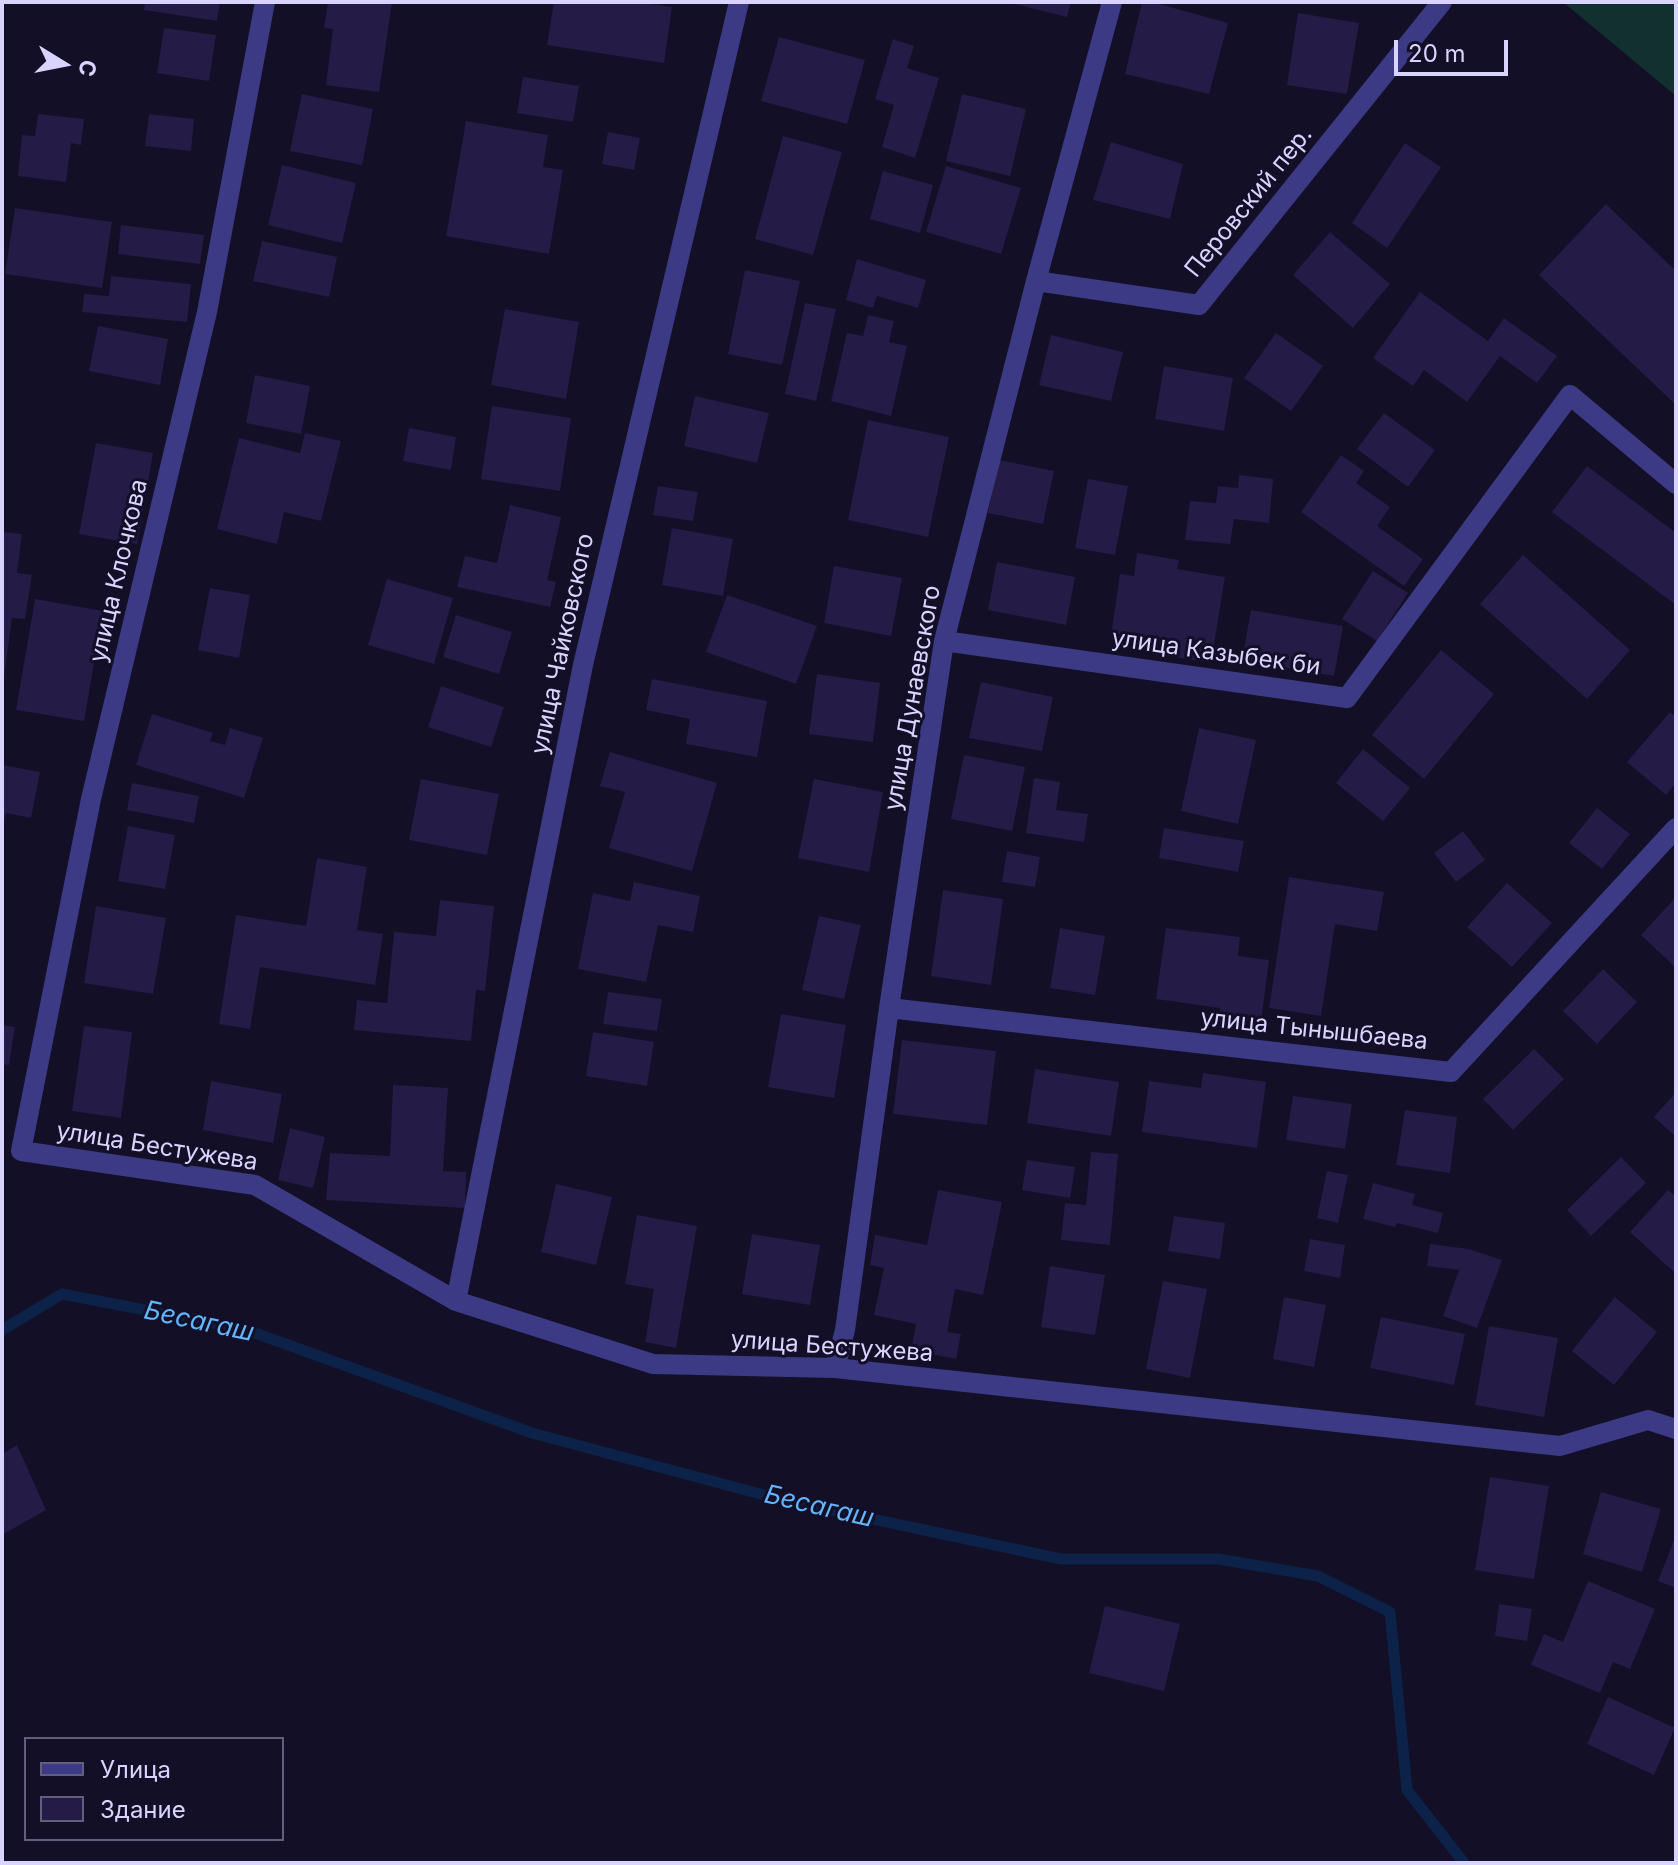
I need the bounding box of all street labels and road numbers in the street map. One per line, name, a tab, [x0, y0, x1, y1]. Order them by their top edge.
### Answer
street label: Перовский пер.	[1179, 121, 1319, 283]
street label: улица Клочкова	[84, 477, 154, 665]
street label: улица Чайковского	[526, 531, 600, 757]
street label: улица Дунаевского	[879, 583, 947, 813]
street label: улица Казыбек би	[1110, 624, 1322, 682]
street label: улица Тынышбаева	[1199, 1004, 1429, 1056]
street label: улица Бестужева	[54, 1117, 260, 1177]
street label: улица Бестужева	[730, 1326, 934, 1368]

